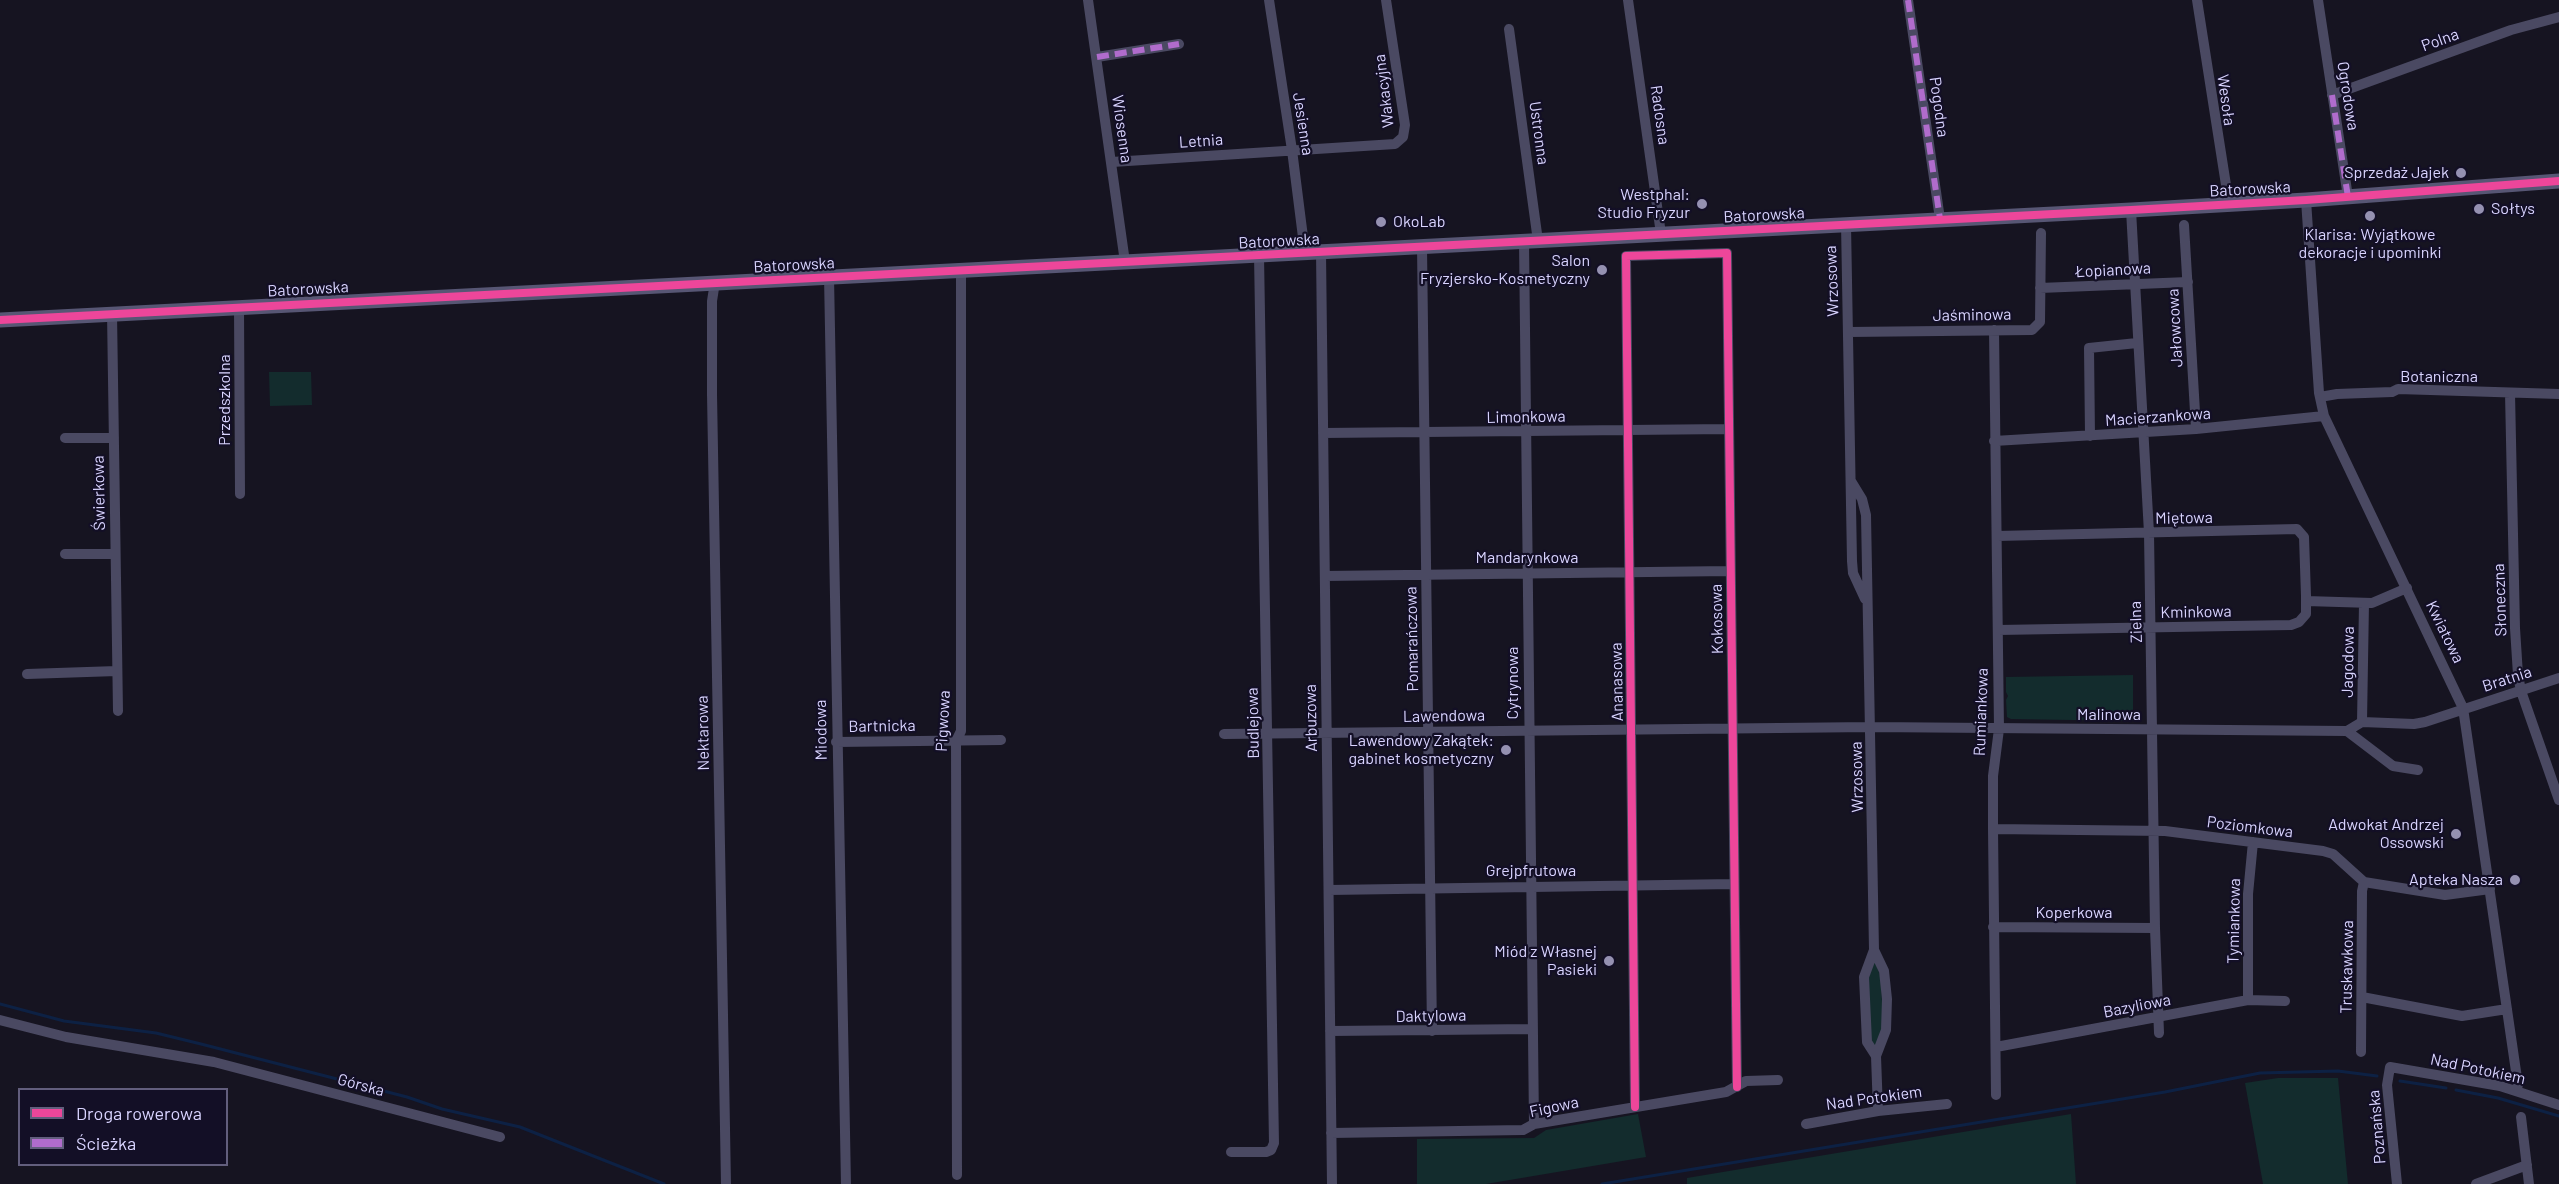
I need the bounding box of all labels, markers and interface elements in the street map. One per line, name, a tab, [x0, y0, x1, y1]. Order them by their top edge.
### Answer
street label: Polna	[2419, 24, 2461, 56]
street label: Wakacyjna	[1370, 53, 1398, 129]
street label: Ogrodowa	[2333, 60, 2363, 132]
street label: Wesoła	[2213, 73, 2239, 127]
street label: Pogodna	[1925, 76, 1953, 138]
street label: Radosna	[1646, 84, 1674, 146]
street label: Jesienna	[1289, 91, 1317, 157]
street label: Wiosenna	[1108, 94, 1136, 164]
street label: Ustronna	[1525, 100, 1553, 166]
street label: Letnia	[1178, 130, 1224, 152]
place label: Sprzedaż Jajek	[2344, 163, 2449, 183]
marker: Sprzedaż Jajek	[2454, 166, 2468, 180]
street label: Batorowska	[2209, 177, 2291, 201]
place label: Westphal: Studio Fryzur	[1597, 185, 1690, 223]
marker: Westphal: Studio Fryzur	[1695, 197, 1709, 211]
place label: Sołtys	[2491, 199, 2535, 219]
marker: Sołtys	[2472, 202, 2486, 216]
street label: Batorowska	[1723, 203, 1805, 227]
marker: Klarisa: Wyjątkowe dekoracje i upominki	[2363, 209, 2377, 223]
place label: OkoLab	[1393, 212, 1445, 232]
marker: OkoLab	[1374, 215, 1388, 229]
place label: Klarisa: Wyjątkowe dekoracje i upominki	[2299, 225, 2441, 263]
street label: Batorowska	[1238, 229, 1320, 253]
street label: Wrzosowa	[1821, 245, 1843, 317]
place label: Salon Fryzjersko-Kosmetyczny	[1420, 251, 1590, 289]
street label: Batorowska	[753, 253, 835, 277]
street label: Łopianowa	[2075, 258, 2151, 282]
marker: Salon Fryzjersko-Kosmetyczny	[1595, 263, 1609, 277]
street label: Batorowska	[267, 277, 349, 301]
street label: Jałowcowa	[2163, 288, 2187, 368]
street label: Jaśminowa	[1932, 305, 2012, 325]
street label: Przedszkolna	[215, 354, 235, 446]
street label: Botaniczna	[2400, 367, 2478, 387]
street label: Macierzankowa	[2104, 404, 2212, 430]
street label: Limonkowa	[1486, 407, 1566, 427]
street label: Świerkowa	[89, 455, 109, 531]
street label: Miętowa	[2155, 508, 2213, 528]
street label: Mandarynkowa	[1476, 548, 1578, 568]
street label: Słoneczna	[2489, 563, 2511, 637]
street label: Kokosowa	[1707, 584, 1727, 654]
street label: Pomarańczowa	[1401, 586, 1423, 692]
street label: Kwiatowa	[2422, 598, 2468, 666]
street label: Zielna	[2126, 601, 2146, 643]
street label: Kminkowa	[2160, 602, 2232, 622]
street label: Jagodowa	[2338, 626, 2358, 698]
street label: Ananasowa	[1607, 642, 1627, 722]
street label: Cytrynowa	[1503, 646, 1523, 720]
street label: Bratnia	[2480, 662, 2534, 696]
street label: Rumiankowa	[1970, 668, 1992, 756]
street label: Arbuzowa	[1301, 684, 1321, 752]
street label: Budlejowa	[1243, 687, 1263, 759]
street label: Pigwowa	[932, 690, 954, 752]
street label: Nektarowa	[693, 695, 713, 771]
street label: Miodowa	[811, 699, 831, 761]
street label: Malinowa	[2077, 705, 2141, 725]
street label: Lawendowa	[1403, 706, 1485, 726]
street label: Bartnicka	[848, 716, 916, 736]
place label: Lawendowy Zakątek: gabinet kosmetyczny	[1349, 731, 1494, 769]
street label: Wrzosowa	[1847, 741, 1867, 813]
marker: Lawendowy Zakątek: gabinet kosmetyczny	[1499, 743, 1513, 757]
street label: Poziomkowa	[2206, 812, 2294, 842]
place label: Adwokat Andrzej Ossowski	[2328, 815, 2444, 853]
marker: Adwokat Andrzej Ossowski	[2449, 827, 2463, 841]
street label: Grejpfrutowa	[1486, 861, 1576, 881]
place label: Apteka Nasza	[2409, 870, 2503, 890]
marker: Apteka Nasza	[2508, 873, 2522, 887]
street label: Tymiankowa	[2224, 878, 2244, 964]
street label: Koperkowa	[2036, 903, 2112, 923]
street label: Truskawkowa	[2337, 920, 2357, 1014]
place label: Miód z Własnej Pasieki	[1494, 942, 1597, 980]
marker: Miód z Własnej Pasieki	[1602, 954, 1616, 968]
street label: Bazyliowa	[2102, 990, 2172, 1022]
street label: Daktylowa	[1395, 1006, 1467, 1026]
street label: Nad Potokiem	[2429, 1050, 2527, 1088]
street label: Górska	[335, 1070, 387, 1100]
street label: Nad Potokiem	[1825, 1082, 1923, 1114]
legend	[18, 1088, 228, 1166]
street label: Poznańska	[2364, 1089, 2390, 1165]
street label: Figowa	[1528, 1092, 1580, 1122]
text: Droga rowerowa	[76, 1102, 202, 1124]
text: Ścieżka	[76, 1132, 136, 1154]

